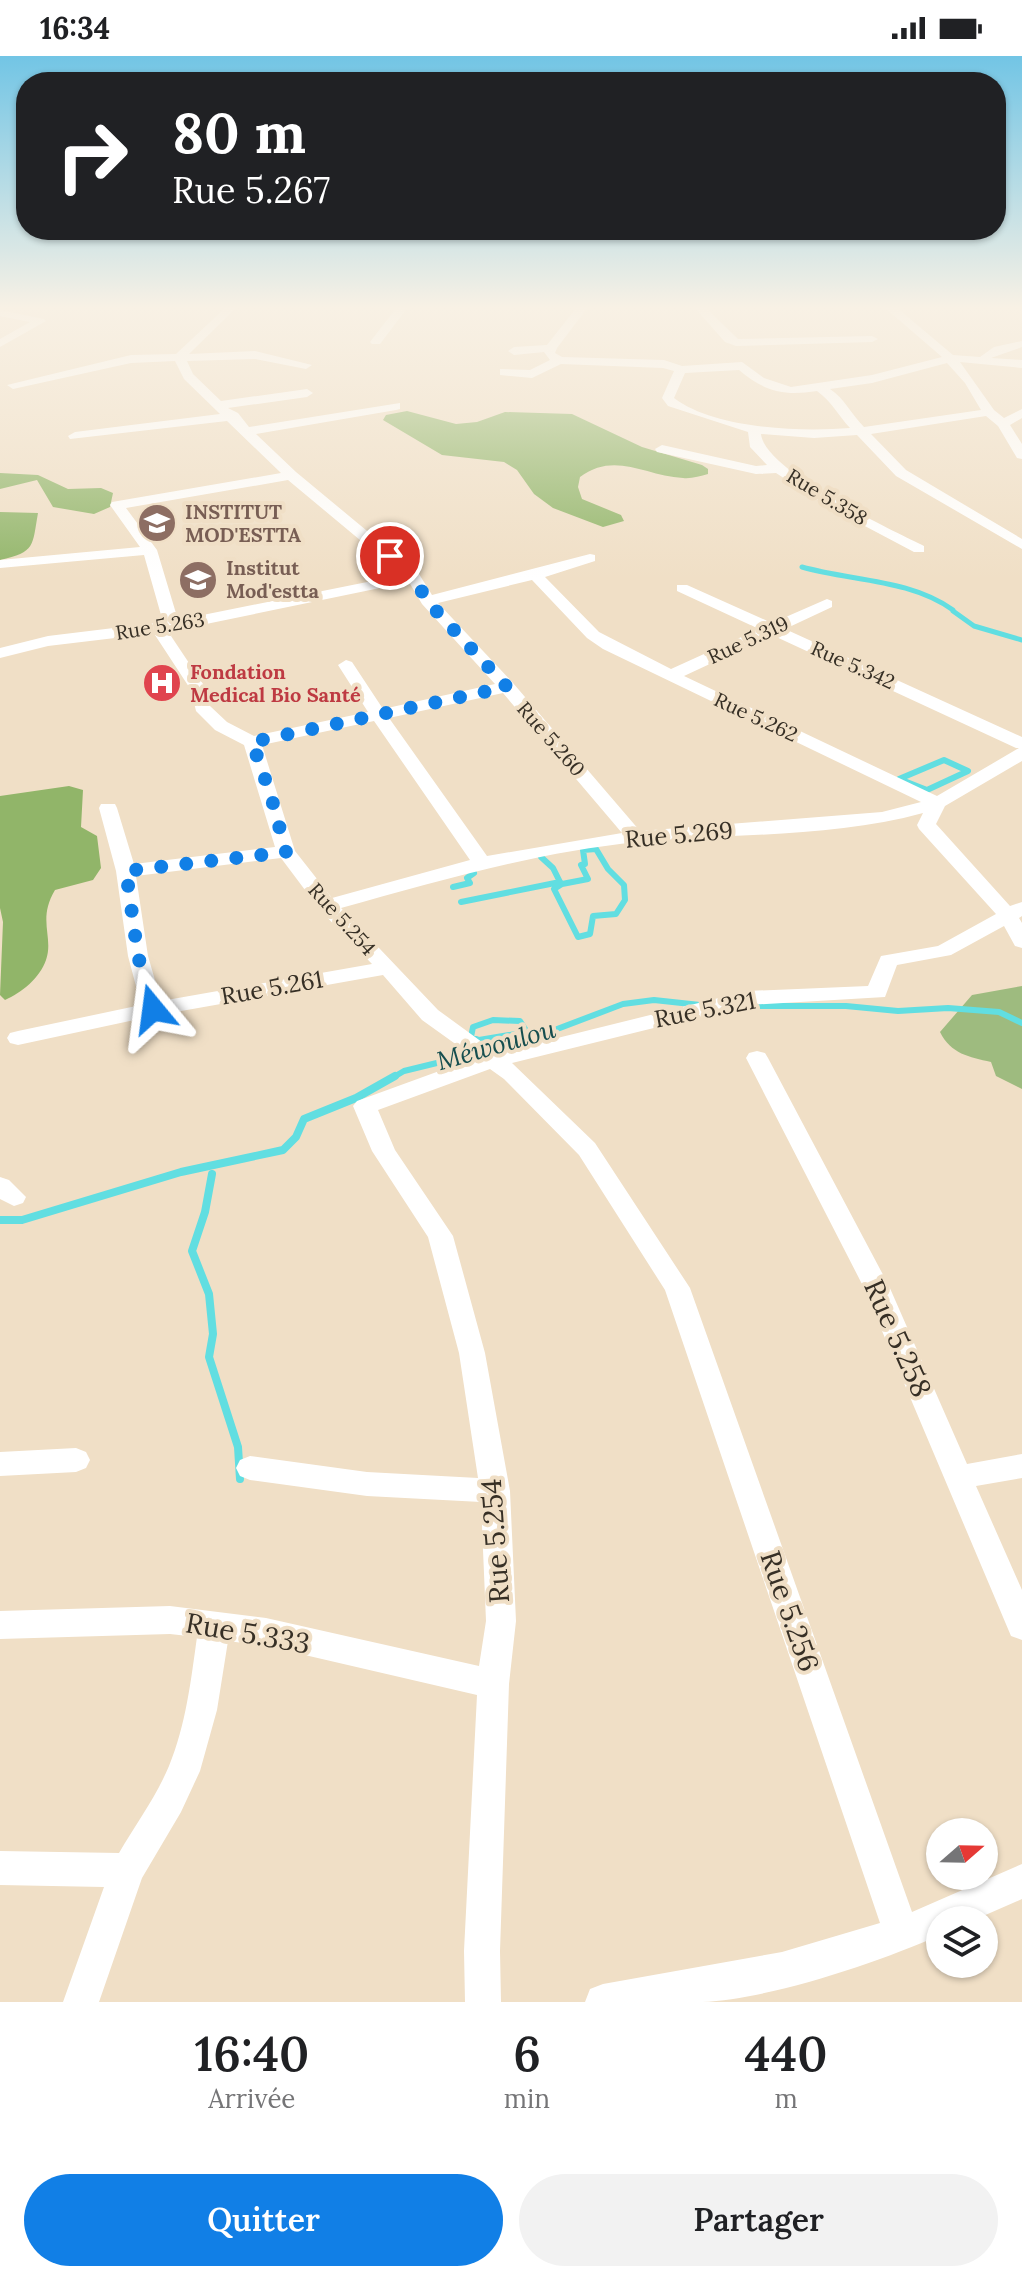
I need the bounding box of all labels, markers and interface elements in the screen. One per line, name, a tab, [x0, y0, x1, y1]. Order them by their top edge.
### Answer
text: 16:34	[40, 9, 110, 47]
text: 80 m	[172, 97, 306, 168]
icon: right	[40, 104, 144, 208]
text: Rue 5.267	[172, 167, 330, 213]
street label: Rue 5.358	[782, 463, 872, 530]
place label: INSTITUT MOD'ESTTA	[185, 499, 302, 547]
school or university icon: INSTITUT MOD'ESTTA	[136, 502, 178, 544]
pin	[356, 522, 424, 590]
icon: arrive	[368, 534, 412, 578]
place label: Institut Mod'estta	[226, 555, 319, 603]
school or university icon: Institut Mod'estta	[177, 559, 219, 601]
street label: Rue 5.263	[114, 606, 206, 645]
street label: Rue 5.319	[703, 610, 792, 669]
street label: Rue 5.342	[807, 635, 899, 694]
place label: Fondation Medical Bio Santé	[190, 659, 361, 707]
hospital icon: Fondation Medical Bio Santé	[141, 662, 183, 704]
street label: Rue 5.262	[710, 686, 802, 747]
street label: Rue 5.260	[512, 696, 591, 781]
street label: Rue 5.269	[624, 814, 734, 855]
street label: Rue 5.254	[303, 877, 382, 960]
street label: Rue 5.261	[218, 963, 325, 1012]
position arrow	[111, 967, 195, 1051]
street label: Rue 5.321	[652, 984, 758, 1035]
water label: Méwoulou	[433, 1012, 560, 1077]
street label: Rue 5.258	[856, 1274, 940, 1402]
street label: Rue 5.254	[473, 1478, 517, 1604]
street label: Rue 5.256	[753, 1546, 827, 1676]
street label: Rue 5.333	[183, 1604, 313, 1662]
north arrow	[926, 1818, 998, 1890]
map controls	[926, 1818, 998, 1978]
button: layers	[926, 1906, 998, 1978]
text: 16:40	[194, 2023, 309, 2084]
text: 6	[513, 2023, 541, 2084]
text: 440	[745, 2023, 828, 2084]
text: Arrivée	[208, 2082, 295, 2115]
text: min	[504, 2082, 550, 2115]
text: m	[774, 2082, 798, 2115]
button: Quitter	[24, 2174, 503, 2266]
button: Partager	[519, 2174, 998, 2266]

